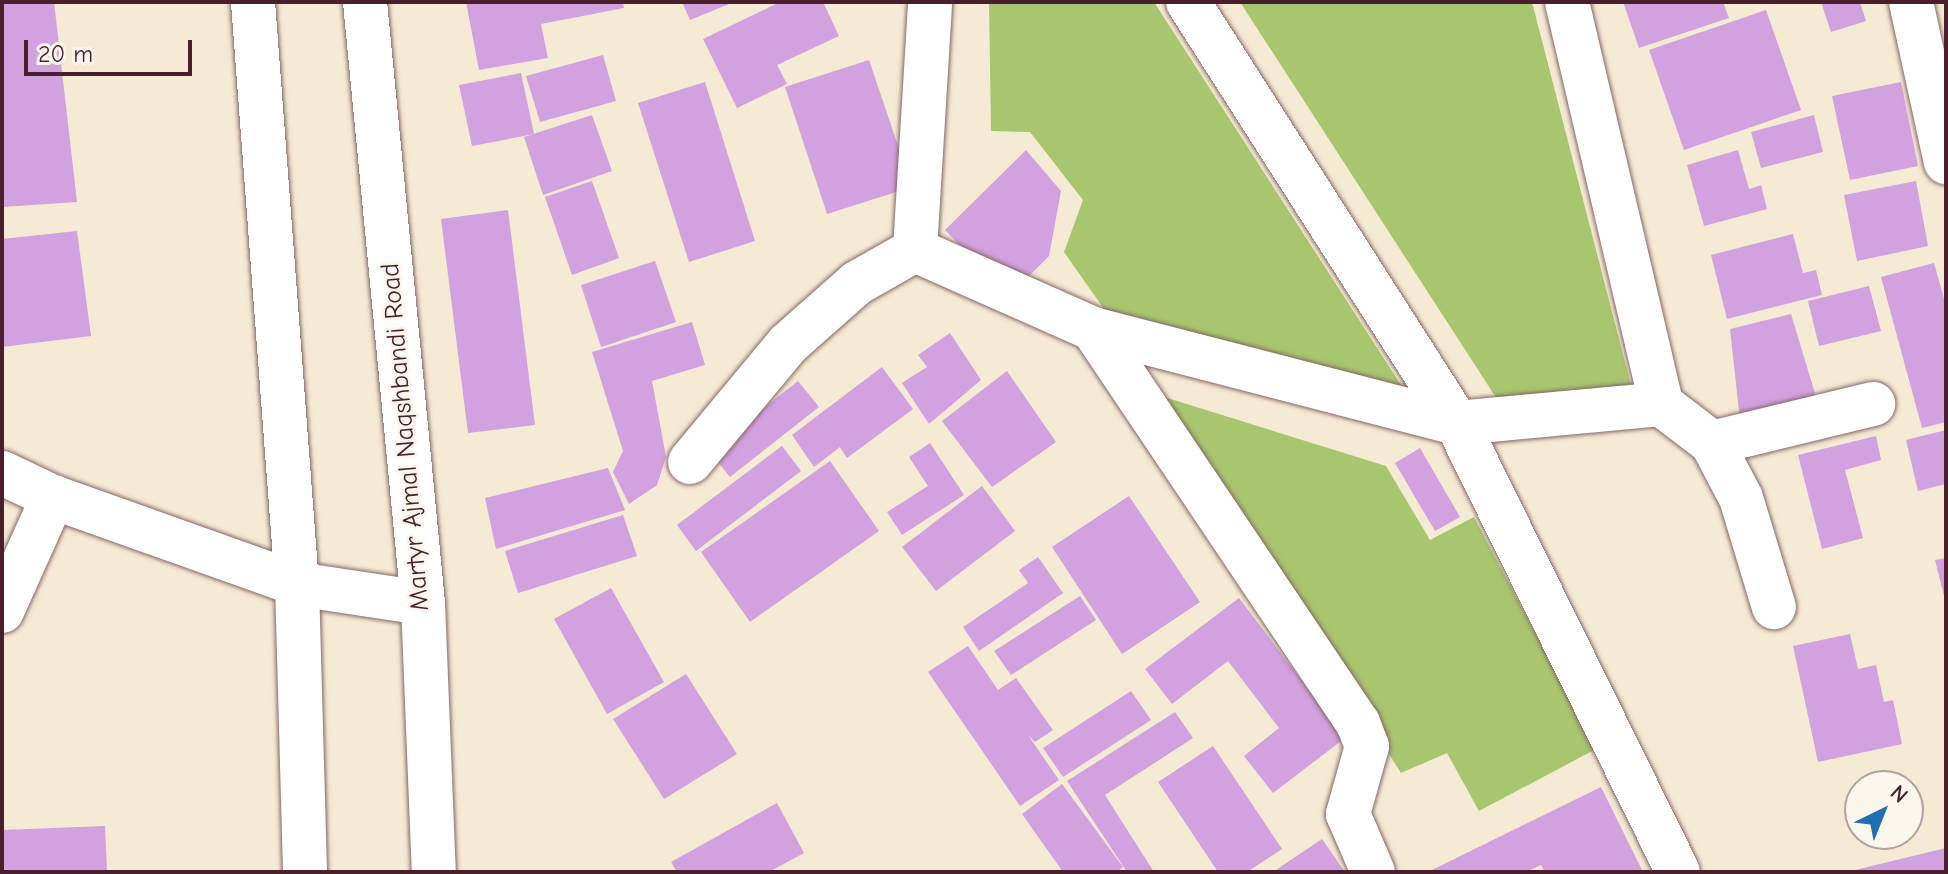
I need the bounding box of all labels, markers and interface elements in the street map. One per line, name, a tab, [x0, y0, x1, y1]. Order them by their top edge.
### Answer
scale bar	[28, 24, 196, 74]
text: 20 m	[38, 40, 93, 68]
street label: Martyr Ajmal Naqshbandi Road	[375, 262, 437, 612]
north arrow	[1844, 770, 1924, 850]
text: N	[1885, 780, 1913, 808]

